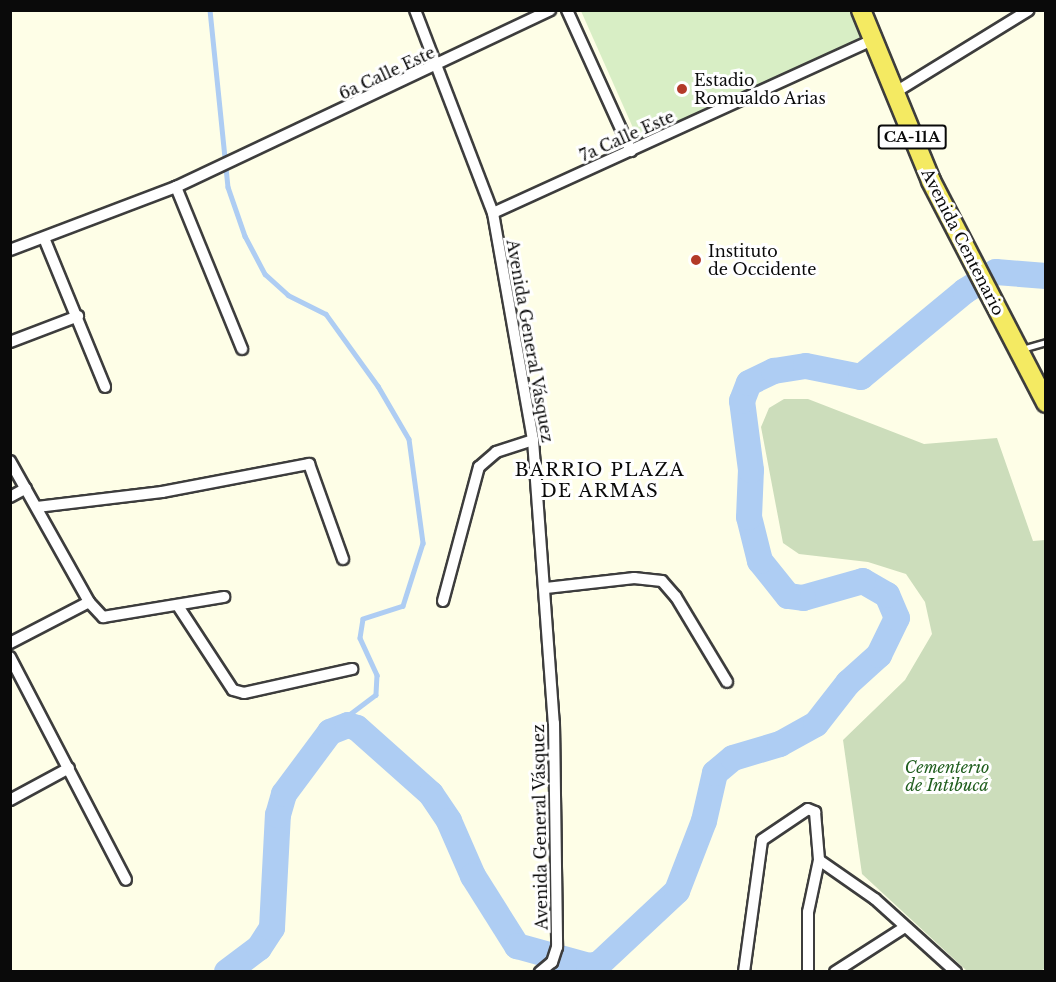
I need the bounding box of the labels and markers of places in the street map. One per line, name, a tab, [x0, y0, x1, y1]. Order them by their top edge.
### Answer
place label: Estadio Romualdo Arias	[694, 70, 826, 108]
marker: Estadio Romualdo Arias	[675, 82, 689, 96]
place label: Instituto de Occidente	[708, 241, 817, 279]
marker: Instituto de Occidente	[689, 253, 703, 267]

